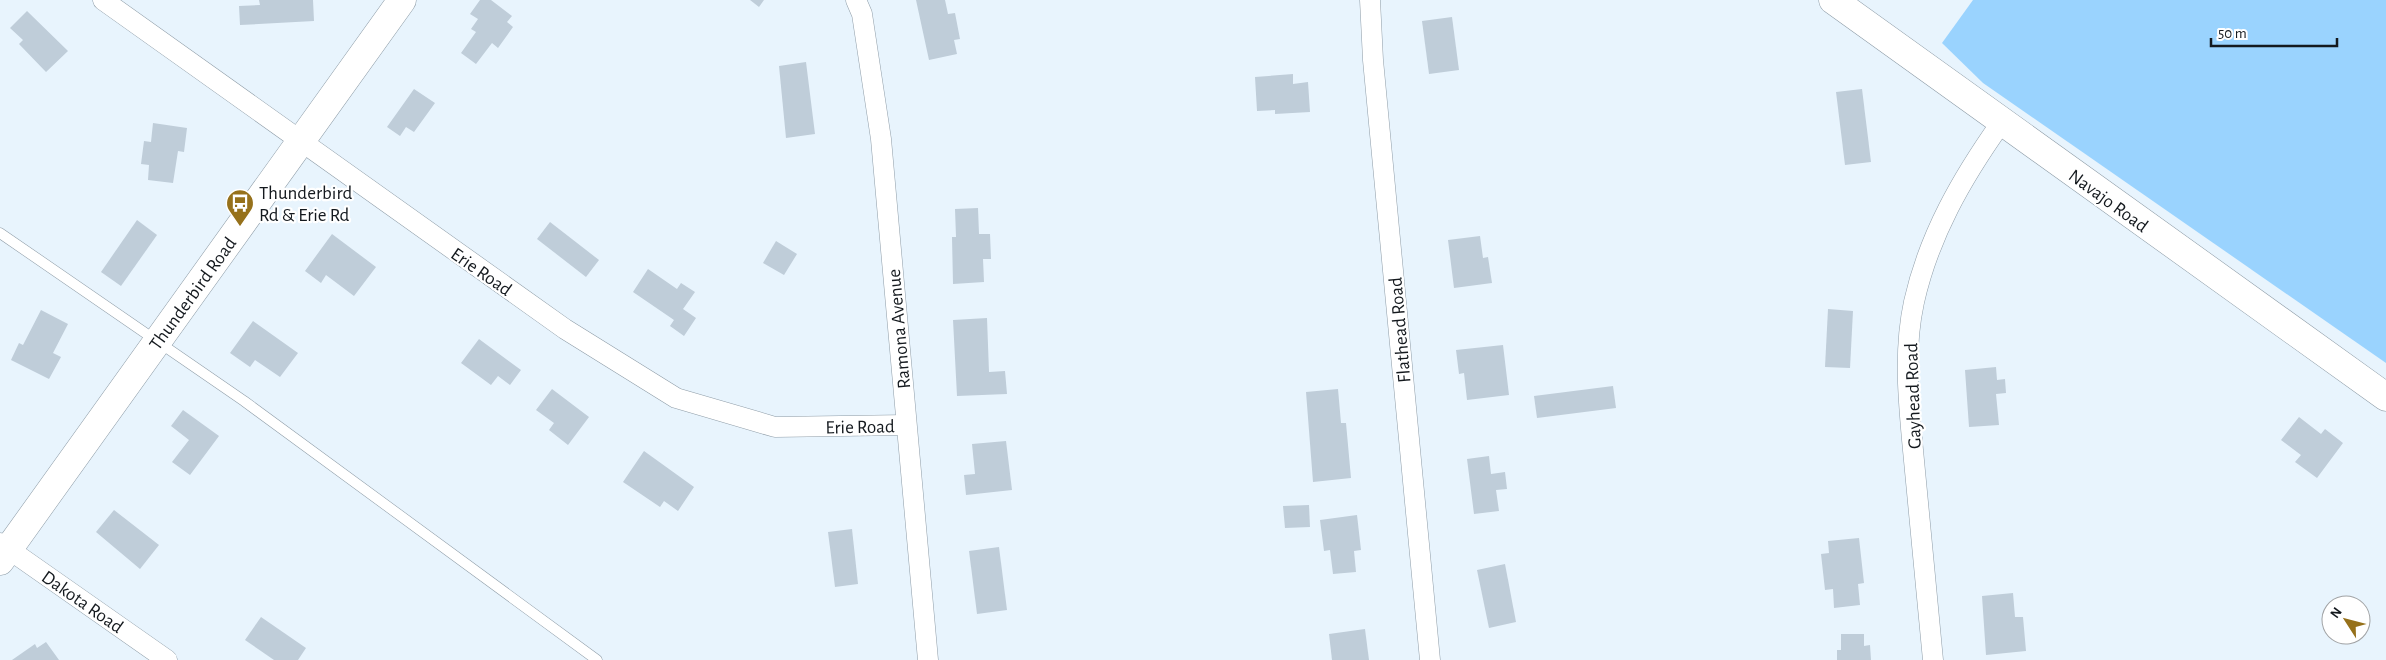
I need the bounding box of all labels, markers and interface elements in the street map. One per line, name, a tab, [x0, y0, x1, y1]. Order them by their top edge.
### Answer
scale bar	[2211, 15, 2337, 47]
text: 50 m	[2218, 26, 2247, 41]
street label: Navajo Road	[2065, 166, 2151, 236]
place label: Thunderbird Rd & Erie Rd	[259, 184, 353, 225]
bus stop icon: Thunderbird Rd & Erie Rd	[225, 188, 255, 227]
street label: Thunderbird Road	[146, 234, 240, 354]
street label: Erie Road	[447, 245, 515, 300]
street label: Ramona Avenue	[885, 268, 914, 390]
street label: Flathead Road	[1386, 276, 1415, 383]
street label: Gayhead Road	[1902, 342, 1925, 449]
street label: Erie Road	[825, 417, 895, 438]
street label: Dakota Road	[38, 567, 126, 637]
north arrow	[2321, 595, 2371, 645]
text: N	[2328, 605, 2345, 621]

